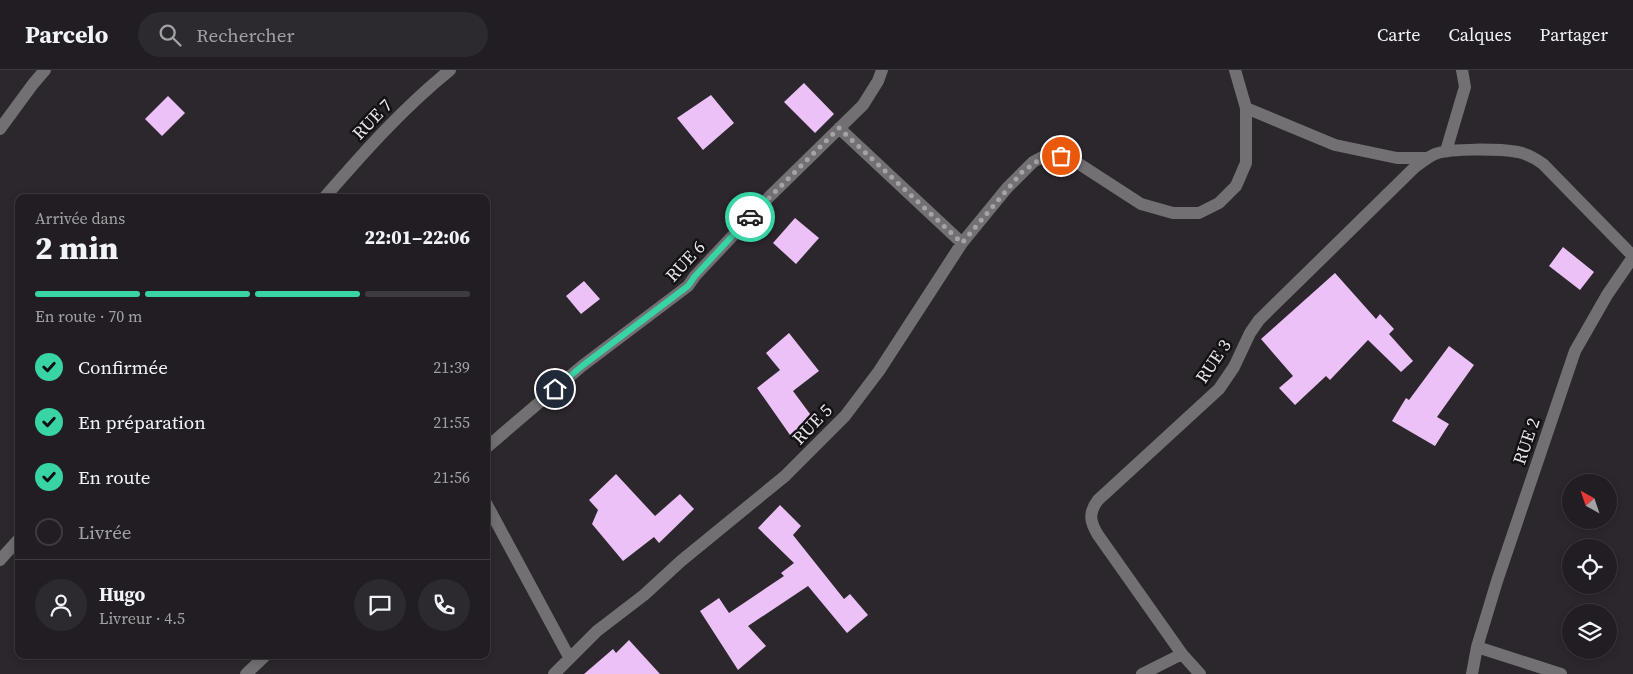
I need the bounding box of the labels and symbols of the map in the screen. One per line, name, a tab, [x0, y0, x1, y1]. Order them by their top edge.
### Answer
street label: RUE 7	[346, 93, 398, 145]
pin	[1040, 135, 1082, 177]
courier	[725, 192, 775, 242]
street label: RUE 6	[660, 235, 710, 287]
street label: RUE 3	[1189, 334, 1237, 388]
pin	[534, 368, 576, 410]
street label: RUE 5	[786, 398, 838, 450]
street label: RUE 2	[1506, 414, 1546, 468]
north arrow	[1562, 474, 1618, 529]

